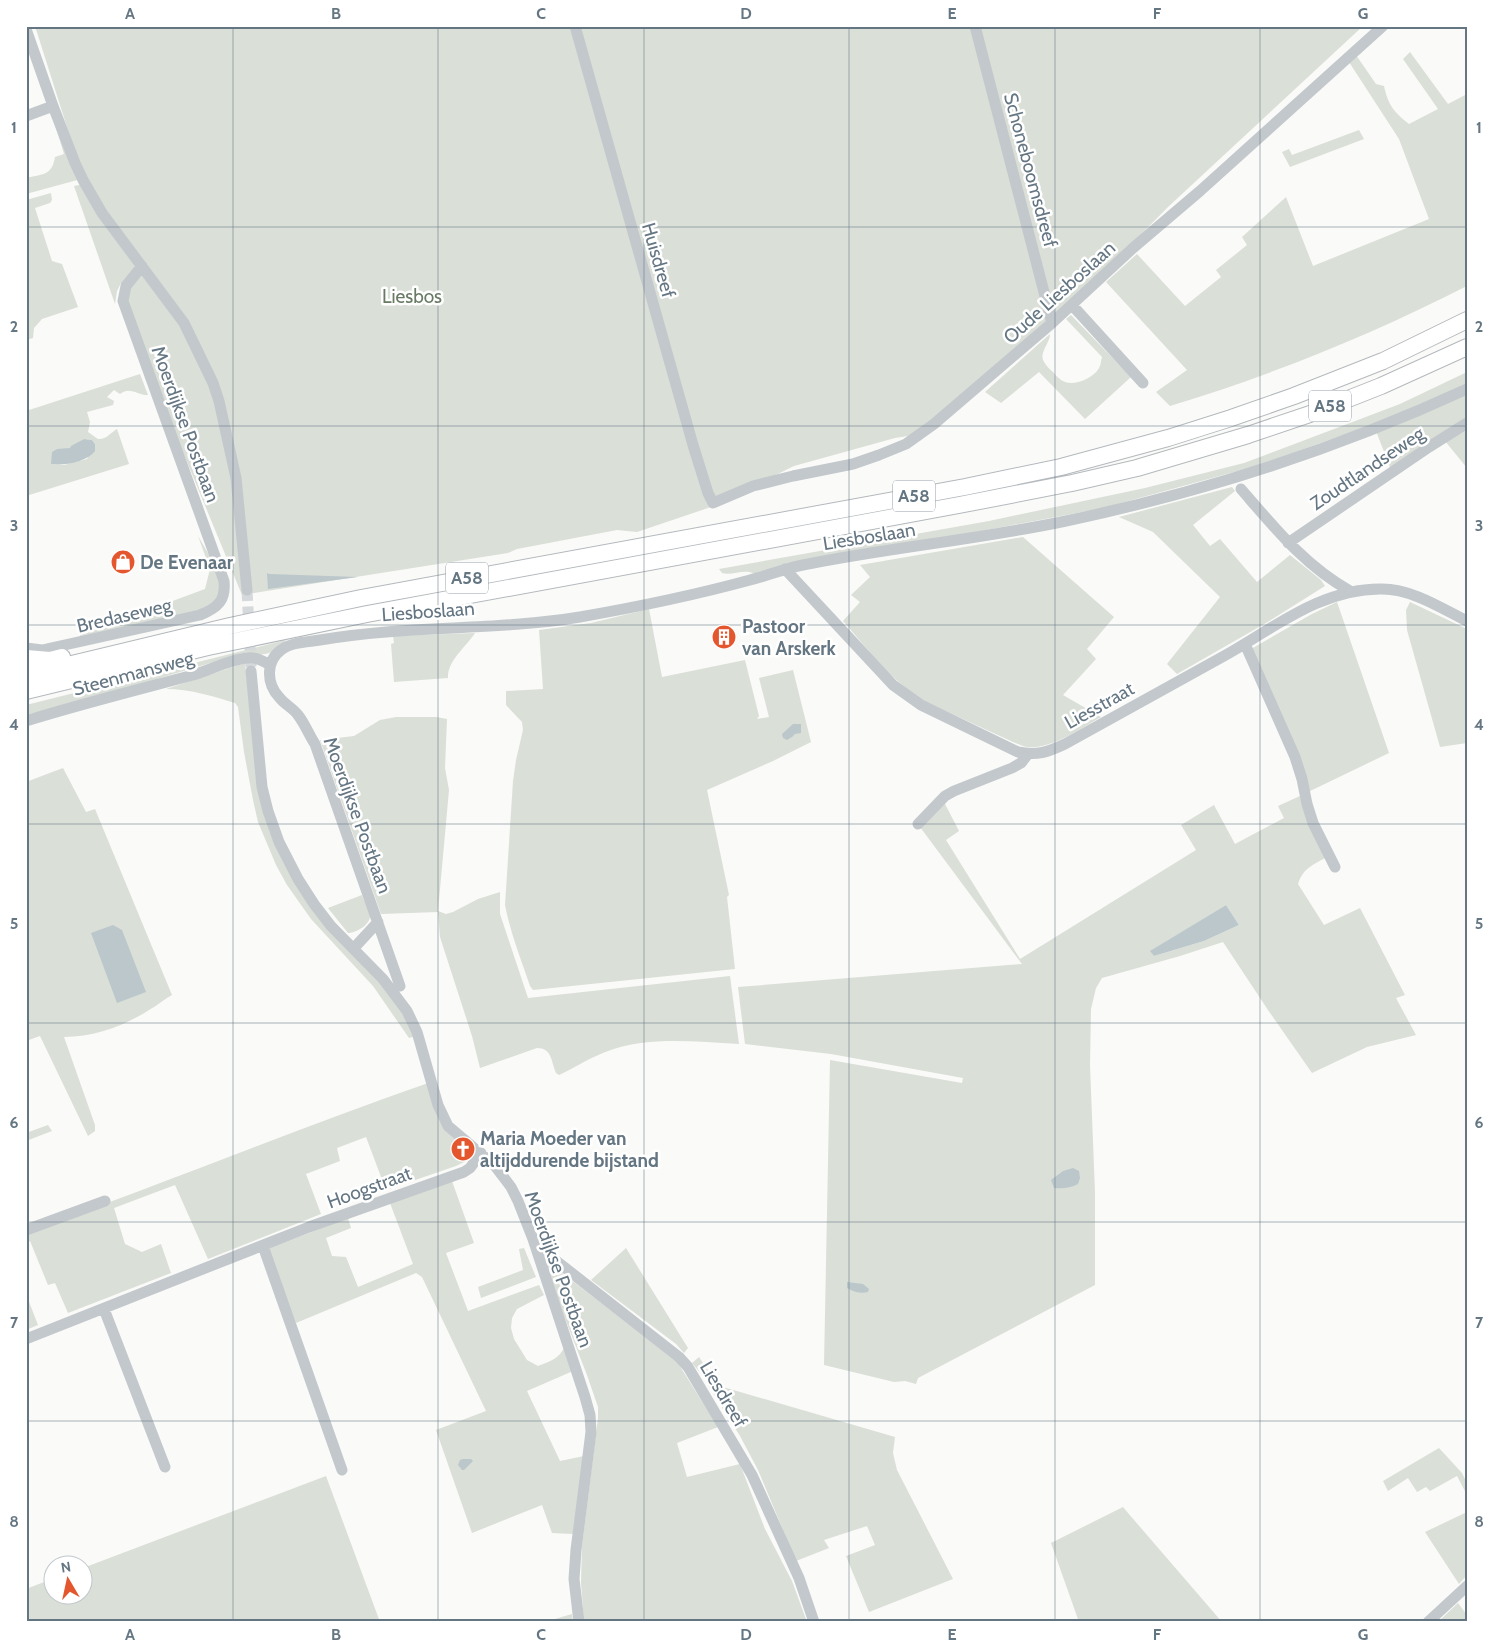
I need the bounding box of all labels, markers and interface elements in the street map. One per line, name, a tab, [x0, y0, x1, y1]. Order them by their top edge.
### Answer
text: A	[125, 4, 135, 23]
text: B	[331, 4, 341, 23]
text: C	[536, 4, 546, 23]
text: D	[740, 4, 752, 23]
text: E	[947, 4, 957, 23]
text: F	[1153, 4, 1162, 23]
text: G	[1358, 4, 1368, 23]
street label: Schoneboomsdreef	[999, 90, 1062, 251]
text: 1	[11, 118, 17, 137]
text: 1	[1476, 118, 1482, 137]
street label: Huisdreef	[637, 220, 680, 301]
street label: Oude Liesboslaan	[999, 236, 1120, 349]
park label: Liesbos	[382, 285, 442, 308]
text: 2	[10, 317, 18, 336]
text: 2	[1475, 317, 1483, 336]
street label: Moerdijkse Postbaan	[147, 343, 225, 506]
road number: A58	[1309, 391, 1351, 422]
street label: Zoudtlandseweg	[1306, 422, 1429, 515]
road number: A58	[893, 481, 935, 512]
text: 3	[10, 516, 18, 535]
text: 3	[1475, 516, 1483, 535]
street label: Liesboslaan	[821, 518, 917, 555]
shop icon: De Evenaar	[110, 549, 136, 575]
place label: De Evenaar	[140, 551, 234, 574]
road number: A58	[446, 562, 488, 594]
street label: Bredaseweg	[74, 593, 174, 638]
street label: Liesboslaan	[381, 597, 475, 626]
place label: Pastoor van Arskerk	[742, 615, 837, 660]
building icon: Pastoor van Arskerk	[711, 624, 737, 650]
street label: Steenmansweg	[70, 646, 197, 701]
street label: Liesstraat	[1061, 677, 1138, 734]
text: 4	[9, 715, 19, 734]
text: 4	[1474, 715, 1484, 734]
street label: Moerdijkse Postbaan	[319, 734, 397, 897]
text: 5	[10, 914, 18, 933]
text: 5	[1475, 914, 1483, 933]
text: 6	[10, 1113, 19, 1132]
text: 6	[1475, 1113, 1484, 1132]
place label: Maria Moeder van altijddurende bijstand	[480, 1127, 659, 1172]
church icon: Maria Moeder van altijddurende bijstand	[450, 1136, 476, 1162]
street label: Hoogstraat	[324, 1161, 415, 1213]
street label: Moerdijkse Postbaan	[520, 1188, 598, 1351]
text: 7	[10, 1313, 19, 1332]
text: 7	[1475, 1313, 1484, 1332]
street label: Liesdreef	[695, 1357, 753, 1432]
text: 8	[9, 1512, 19, 1531]
text: 8	[1474, 1512, 1484, 1531]
north arrow	[42, 1556, 92, 1606]
text: N	[60, 1557, 72, 1577]
text: A	[125, 1625, 135, 1644]
text: B	[331, 1625, 341, 1644]
text: C	[536, 1625, 546, 1644]
text: D	[740, 1625, 752, 1644]
text: E	[947, 1625, 957, 1644]
text: F	[1153, 1625, 1162, 1644]
text: G	[1358, 1625, 1368, 1644]

